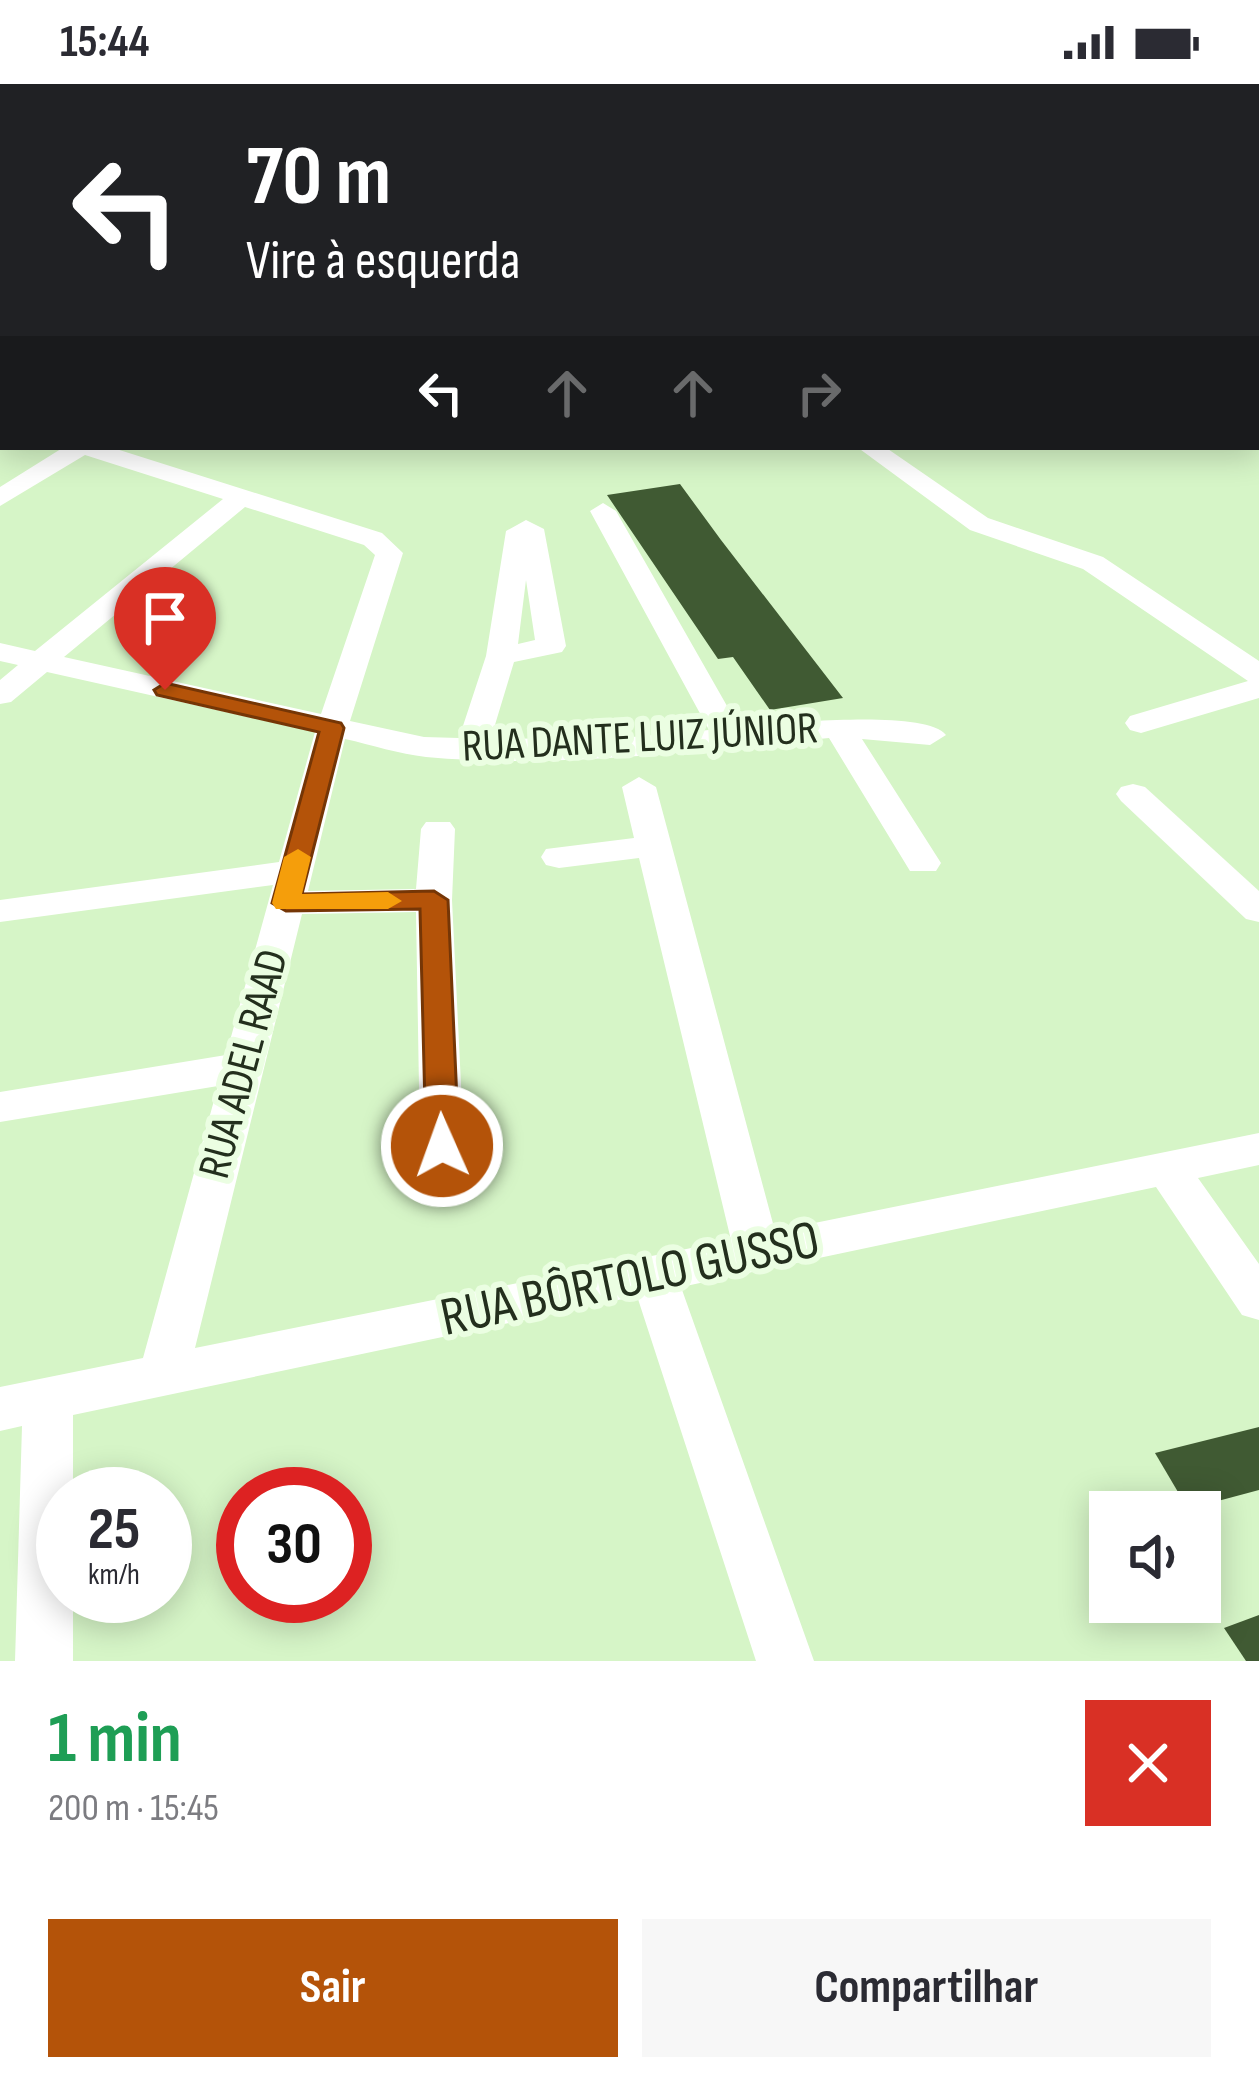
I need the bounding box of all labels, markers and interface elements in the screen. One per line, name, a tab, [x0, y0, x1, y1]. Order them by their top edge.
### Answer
text: 15:44	[60, 15, 150, 70]
text: 70 m	[246, 127, 391, 228]
icon: left	[48, 132, 204, 288]
text: Vire à esquerda	[246, 229, 520, 294]
icon: left	[408, 360, 474, 426]
icon: ahead	[534, 360, 600, 426]
icon: ahead	[660, 360, 726, 426]
icon: right	[786, 360, 852, 426]
pin	[114, 567, 216, 690]
icon: arrive	[132, 585, 198, 651]
street label: RUA DANTE LUIZ JÚNIOR	[461, 701, 819, 775]
street label: RUA ADEL RAAD	[187, 944, 301, 1184]
position arrow	[379, 1083, 505, 1209]
street label: RUA BÔRTOLO GUSSO	[435, 1207, 825, 1351]
speed limit sign: 30	[216, 1467, 372, 1623]
map controls	[1089, 1491, 1221, 1623]
button: sound	[1089, 1491, 1221, 1623]
text: 25	[88, 1494, 140, 1566]
text: km/h	[88, 1557, 140, 1593]
text: 1 min	[48, 1696, 182, 1783]
button: close	[1085, 1700, 1211, 1826]
text: 200 m · 15:45	[48, 1785, 219, 1832]
button: Sair	[48, 1919, 618, 2057]
button: Compartilhar	[642, 1919, 1211, 2057]

